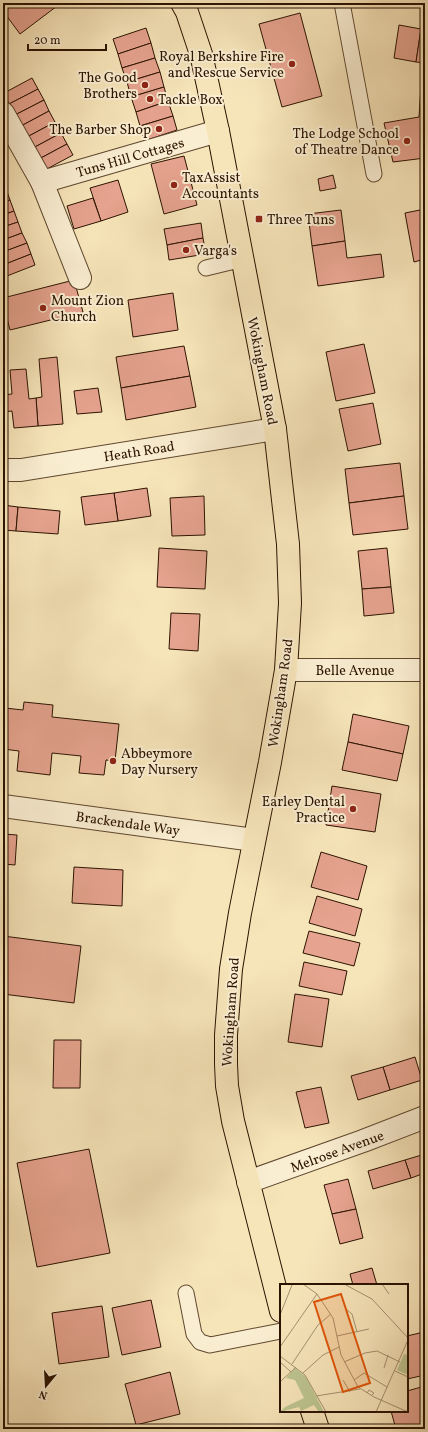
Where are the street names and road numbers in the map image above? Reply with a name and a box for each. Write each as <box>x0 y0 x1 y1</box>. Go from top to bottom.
street label: Tuns Hill Cottages <box>74 134 187 183</box>
street label: Wokingham Road <box>242 316 281 427</box>
street label: Heath Road <box>102 437 176 467</box>
street label: Wokingham Road <box>264 637 299 749</box>
street label: Belle Avenue <box>316 662 395 681</box>
street label: Brackendale Way <box>74 808 182 841</box>
street label: Wokingham Road <box>218 957 245 1067</box>
street label: Melrose Avenue <box>288 1127 387 1178</box>

